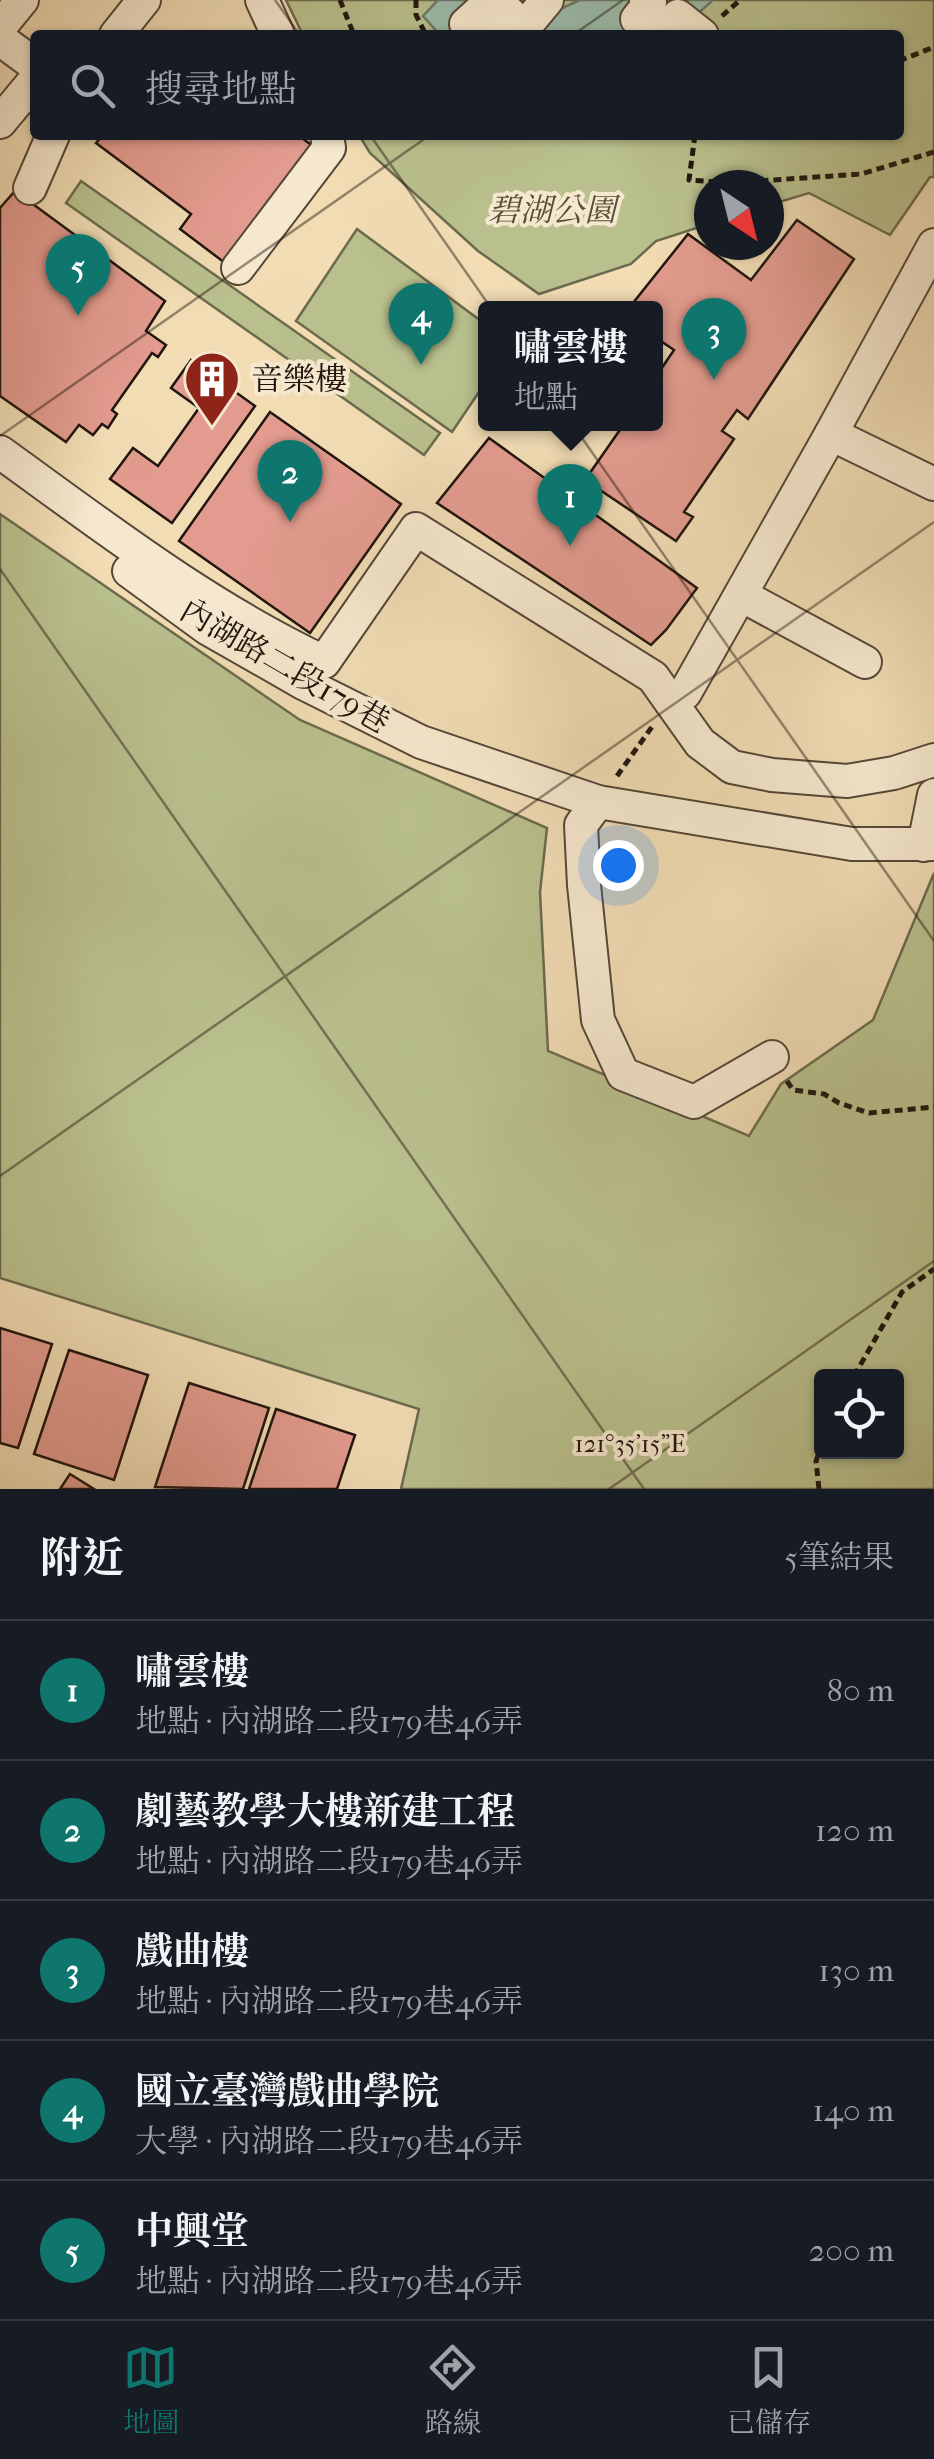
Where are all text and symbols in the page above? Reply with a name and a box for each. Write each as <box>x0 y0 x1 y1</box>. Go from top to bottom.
search box <box>30 30 904 140</box>
icon: search <box>65 58 120 113</box>
text: 搜尋地點 <box>145 67 297 112</box>
north arrow <box>694 170 784 260</box>
park label: 碧湖公園 <box>488 192 621 229</box>
pin: 5 <box>46 234 110 316</box>
pin: 4 <box>388 282 454 365</box>
pin: 3 <box>682 298 746 380</box>
popup <box>478 301 663 431</box>
text: 嘯雲樓 <box>513 325 628 370</box>
building icon: 音樂樓 <box>182 349 242 428</box>
place label: 音樂樓 <box>251 361 347 398</box>
text: 地點 <box>513 379 578 416</box>
pin: 2 <box>258 440 322 522</box>
pin: 1 <box>538 464 602 546</box>
street label: 內湖路二段179巷 <box>174 591 396 741</box>
your location <box>593 840 644 891</box>
map controls <box>814 1369 904 1459</box>
button: locate <box>814 1369 904 1459</box>
text: 121°35'15"E <box>575 1429 685 1458</box>
text: 附近 <box>40 1534 124 1583</box>
text: 5筆結果 <box>784 1539 894 1576</box>
text: 嘯雲樓 <box>135 1649 249 1694</box>
text: 1 <box>67 1672 78 1709</box>
text: 80 m <box>827 1672 894 1709</box>
text: 地點 · 內湖路二段179巷46弄 <box>135 1703 523 1740</box>
text: 劇藝教學大樓新建工程 <box>135 1789 515 1834</box>
text: 2 <box>64 1812 81 1849</box>
text: 120 m <box>815 1812 894 1849</box>
text: 地點 · 內湖路二段179巷46弄 <box>135 1843 523 1880</box>
text: 戲曲樓 <box>135 1929 249 1974</box>
text: 3 <box>66 1952 79 1989</box>
text: 130 m <box>818 1952 894 1989</box>
text: 地點 · 內湖路二段179巷46弄 <box>135 1983 523 2020</box>
text: 國立臺灣戲曲學院 <box>135 2069 439 2114</box>
text: 4 <box>63 2092 82 2129</box>
text: 140 m <box>813 2092 894 2129</box>
text: 大學 · 內湖路二段179巷46弄 <box>135 2123 523 2160</box>
text: 中興堂 <box>135 2209 249 2254</box>
text: 5 <box>66 2232 79 2269</box>
text: 200 m <box>809 2232 894 2269</box>
text: 地點 · 內湖路二段179巷46弄 <box>135 2263 523 2300</box>
tab: 地圖 <box>123 2340 179 2440</box>
tab: 路線 <box>425 2340 481 2440</box>
tab: 已儲存 <box>727 2340 811 2440</box>

